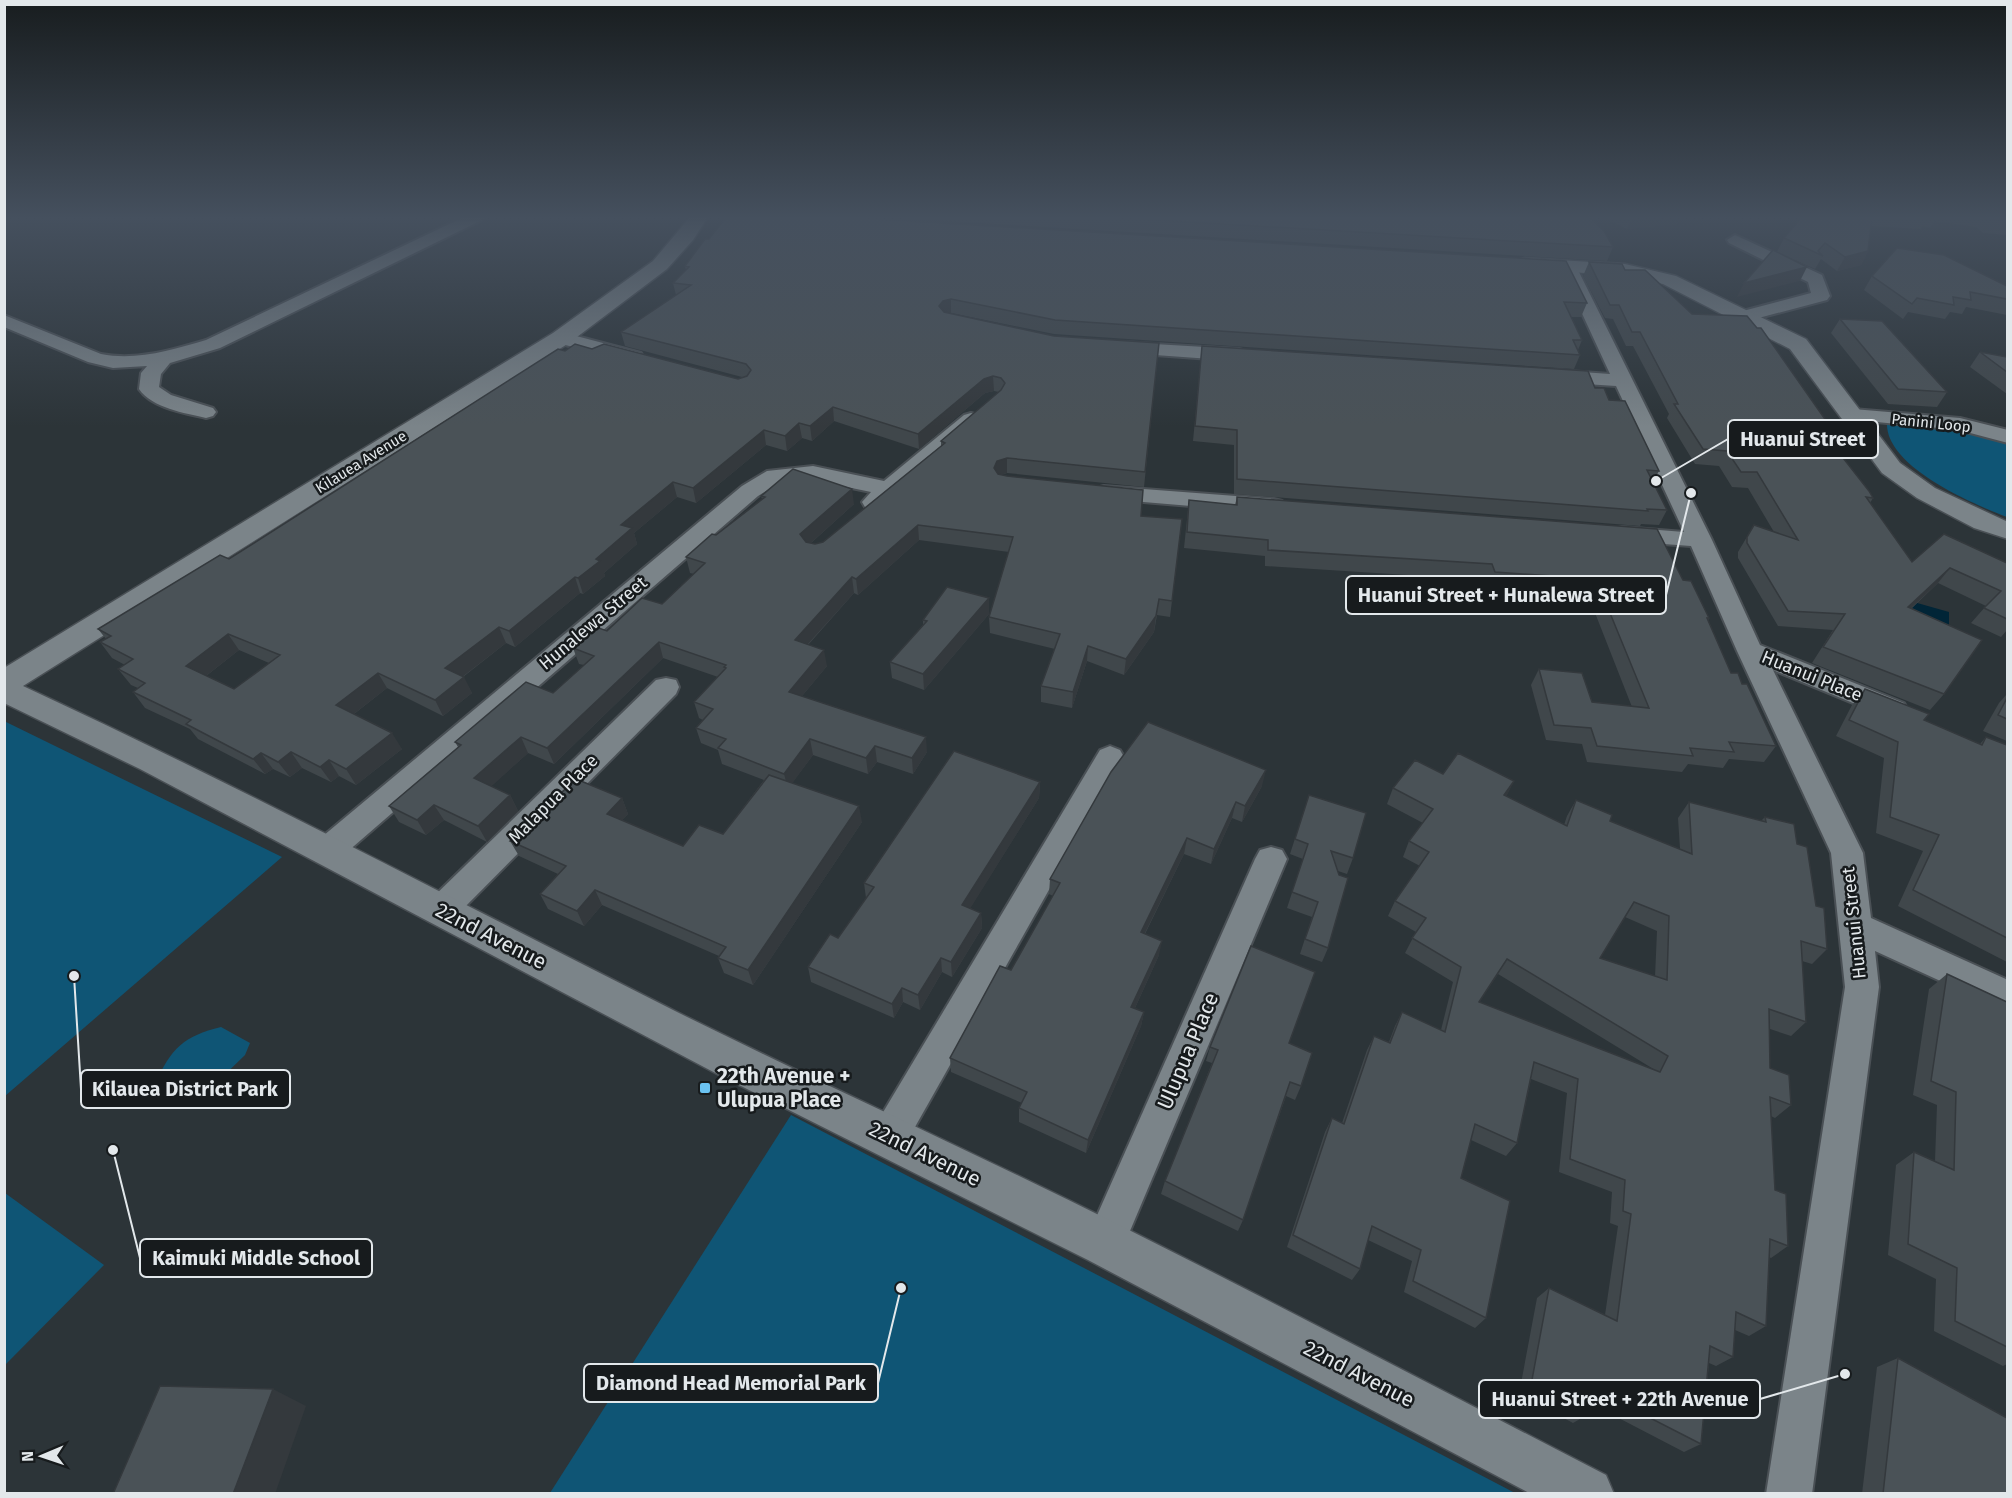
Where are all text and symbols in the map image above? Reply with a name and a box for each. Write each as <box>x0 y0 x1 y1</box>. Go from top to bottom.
street label: Panini Loop <box>1890 410 1972 436</box>
callout: Huanui Street <box>1728 420 1878 458</box>
street label: Kilauea Avenue <box>312 427 410 497</box>
text: Huanui Street <box>1740 427 1866 451</box>
street label: Hunalewa Street <box>535 571 652 674</box>
callout: Huanui Street + Hunalewa Street <box>1346 576 1666 614</box>
text: Huanui Street + Hunalewa Street <box>1358 583 1654 607</box>
street label: Huanui Place <box>1758 646 1866 706</box>
street label: Malapua Place <box>504 750 602 848</box>
street label: Huanui Street <box>1837 866 1871 980</box>
street label: 22nd Avenue <box>431 897 551 975</box>
street label: Ulupua Place <box>1152 989 1224 1113</box>
place label: 22th Avenue + Ulupua Place <box>717 1063 850 1113</box>
callout: Kilauea District Park <box>81 1070 290 1108</box>
text: Kilauea District Park <box>92 1077 279 1101</box>
marker: 22th Avenue + Ulupua Place <box>698 1081 712 1095</box>
street label: 22nd Avenue <box>865 1116 985 1192</box>
callout: Kaimuki Middle School <box>140 1239 372 1277</box>
text: Kaimuki Middle School <box>152 1246 360 1270</box>
street label: 22nd Avenue <box>1299 1335 1419 1413</box>
callout: Diamond Head Memorial Park <box>584 1364 878 1402</box>
text: Diamond Head Memorial Park <box>596 1371 867 1395</box>
callout: Huanui Street + 22th Avenue <box>1479 1380 1760 1418</box>
text: Huanui Street + 22th Avenue <box>1491 1387 1749 1411</box>
north arrow <box>12 1426 72 1486</box>
text: N <box>18 1451 37 1462</box>

